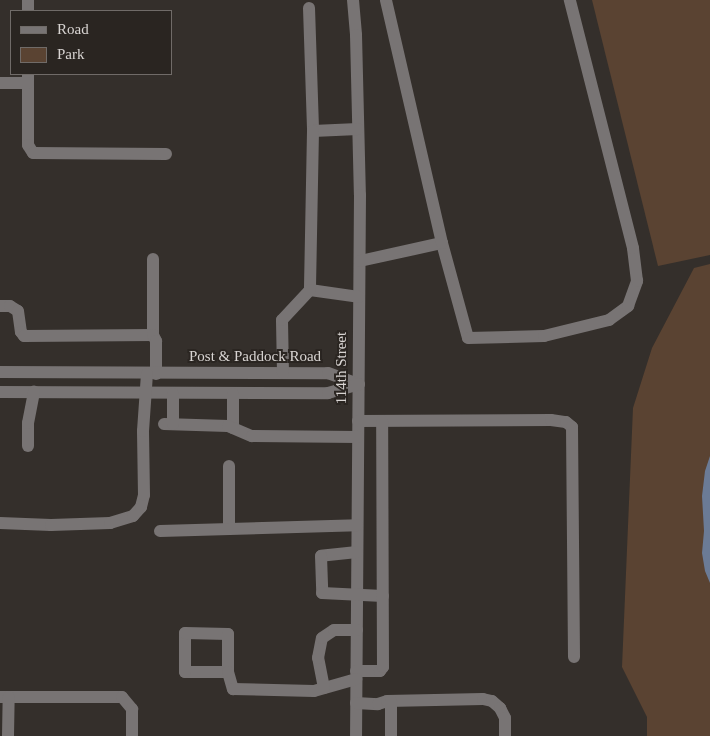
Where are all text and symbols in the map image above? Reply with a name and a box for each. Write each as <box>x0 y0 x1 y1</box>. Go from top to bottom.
legend <box>10 10 172 75</box>
text: Road <box>57 21 89 37</box>
text: Park <box>57 46 85 62</box>
street label: 114th Street <box>333 332 351 404</box>
street label: Post & Paddock Road <box>189 348 321 366</box>

